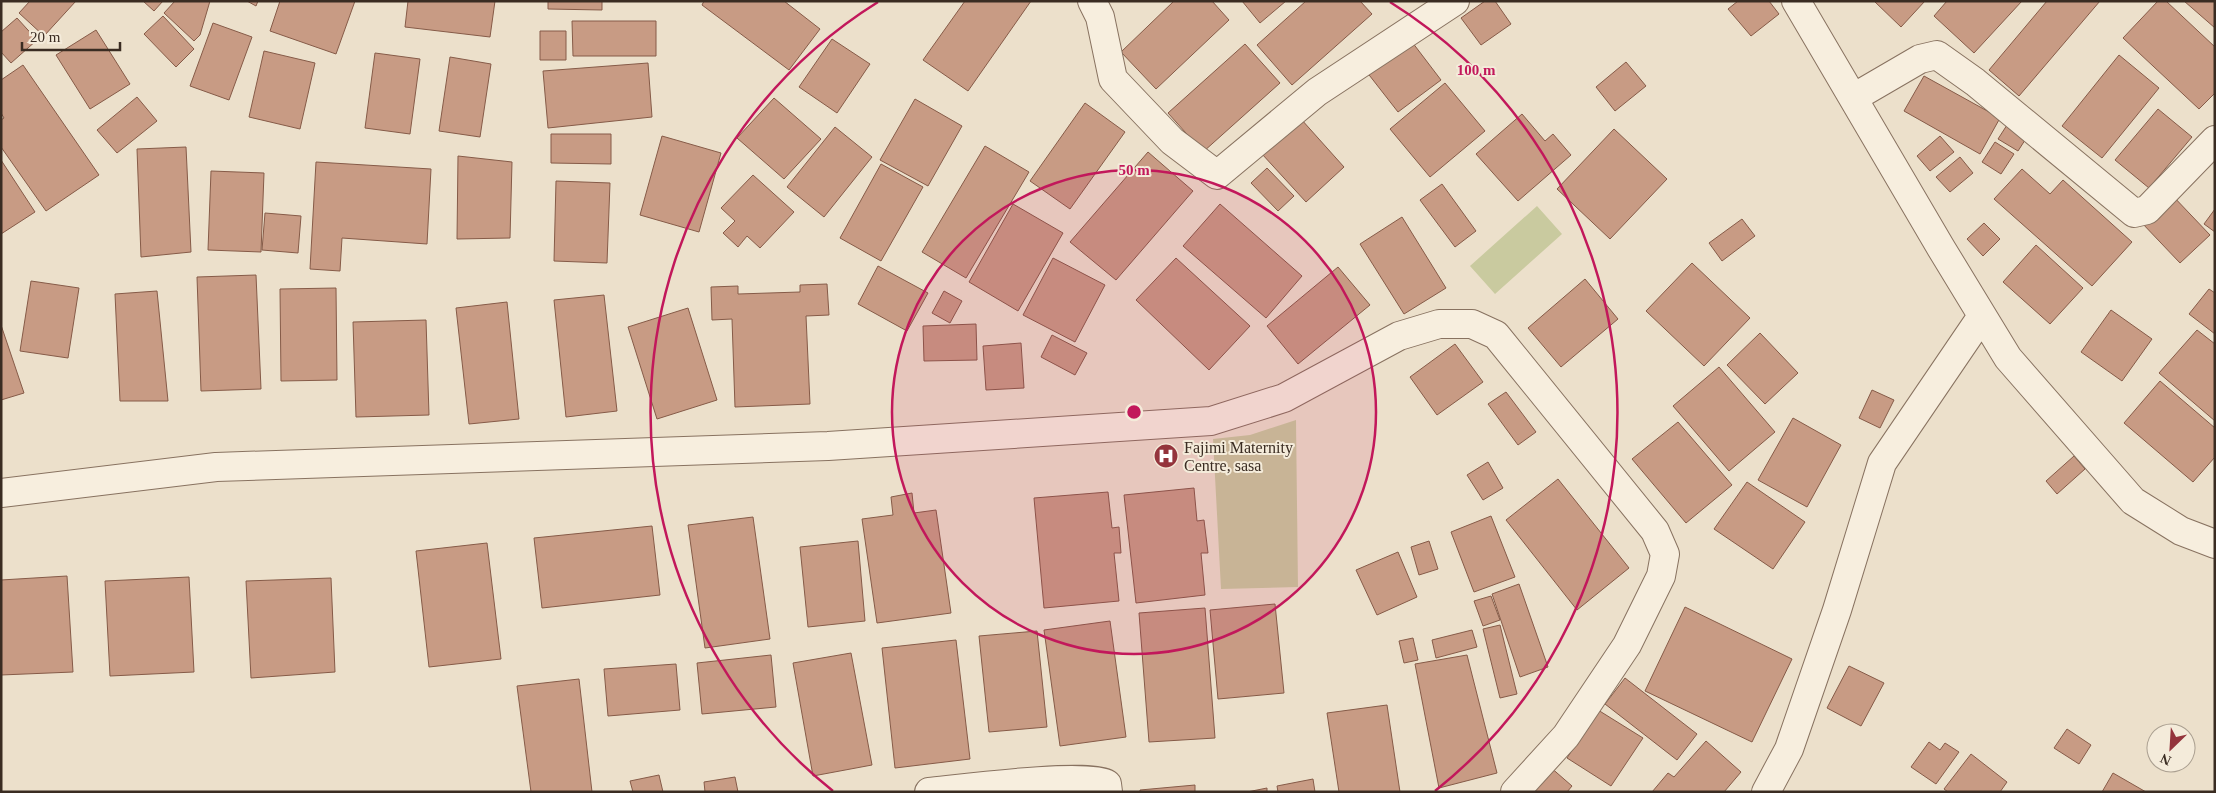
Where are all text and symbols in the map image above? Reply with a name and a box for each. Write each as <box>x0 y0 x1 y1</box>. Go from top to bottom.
scale bar <box>22 20 120 52</box>
text: 20 m <box>30 29 61 45</box>
text: 100 m <box>1457 62 1496 78</box>
text: 50 m <box>1118 162 1150 178</box>
centre of rings <box>1125 403 1143 421</box>
place label: Fajimi Maternity Centre, sasa <box>1184 439 1293 474</box>
hospital icon: Fajimi Maternity Centre, sasa <box>1153 443 1179 469</box>
north arrow <box>2146 723 2196 773</box>
text: N <box>2158 750 2173 768</box>

